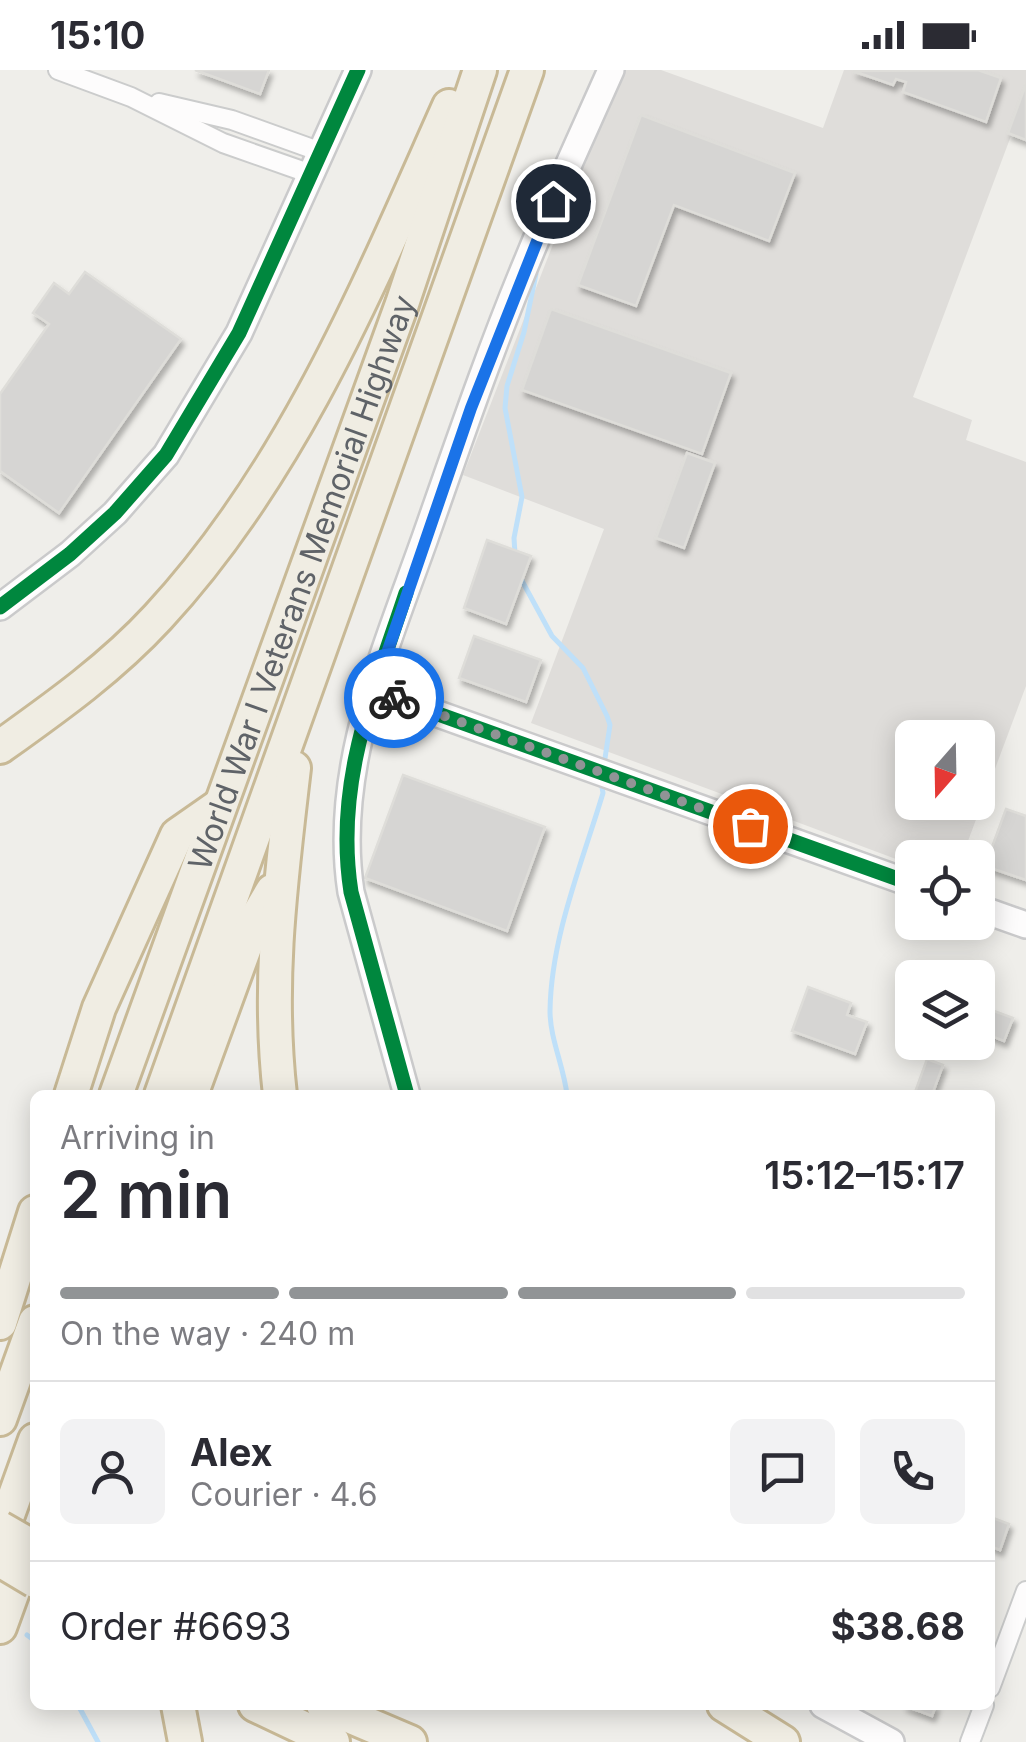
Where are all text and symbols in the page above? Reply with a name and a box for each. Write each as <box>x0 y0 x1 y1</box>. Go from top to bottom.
text: 15:10 <box>50 12 145 58</box>
pin <box>511 159 596 244</box>
icon: home <box>526 174 581 229</box>
street label: World War I Veterans Memorial Highway <box>179 290 423 875</box>
courier <box>344 648 444 748</box>
icon: bike <box>367 671 422 726</box>
north arrow <box>895 720 995 820</box>
map controls <box>895 720 995 1060</box>
pin <box>708 784 793 869</box>
icon: bag <box>723 799 778 854</box>
button: locate <box>895 840 995 940</box>
button: layers <box>895 960 995 1060</box>
text: Arriving in <box>60 1118 215 1157</box>
text: 15:12–15:17 <box>764 1152 965 1198</box>
text: 2 min <box>60 1155 232 1234</box>
text: On the way · 240 m <box>60 1314 355 1353</box>
button: person <box>60 1419 165 1524</box>
button: chat <box>730 1419 835 1524</box>
button: phone <box>860 1419 965 1524</box>
text: Alex <box>190 1429 273 1475</box>
text: Courier · 4.6 <box>190 1475 378 1514</box>
text: Order #6693 <box>60 1603 291 1649</box>
text: $38.68 <box>831 1603 965 1649</box>

